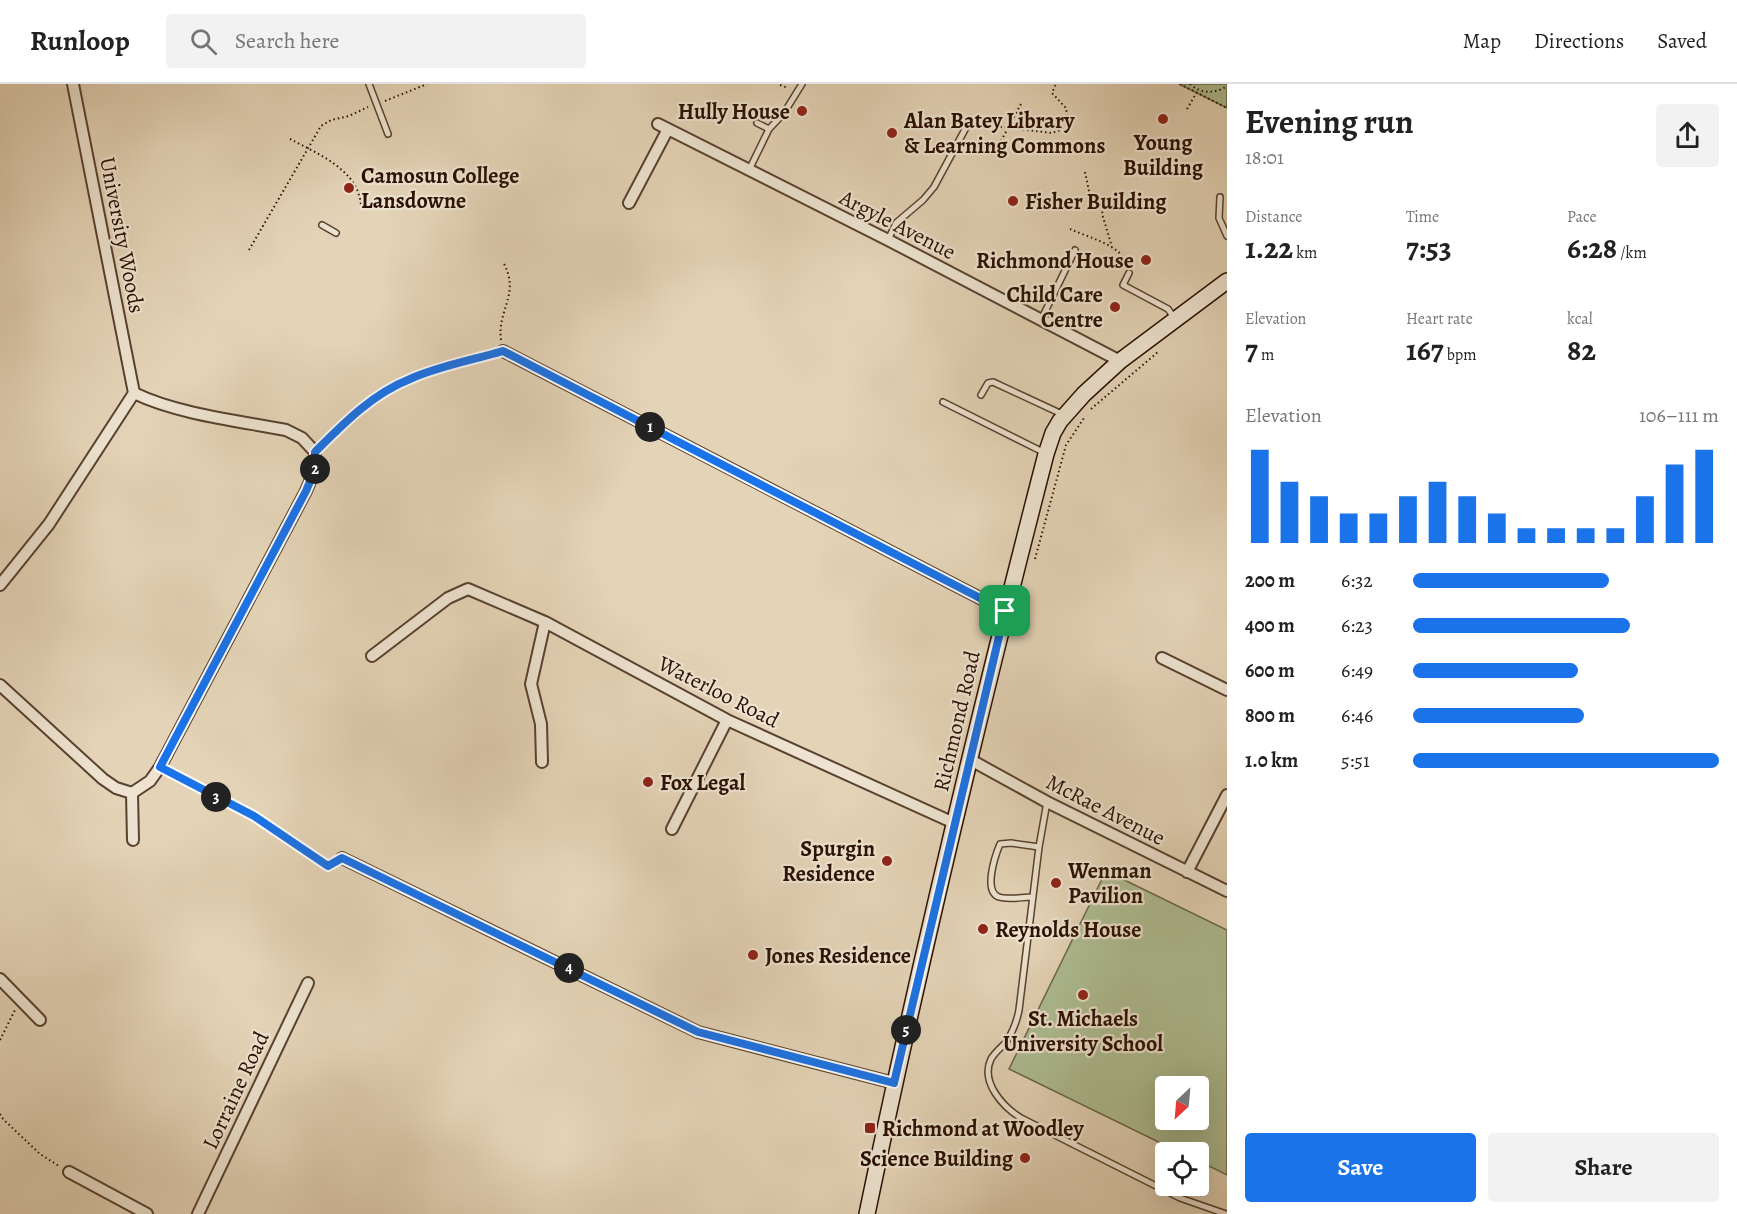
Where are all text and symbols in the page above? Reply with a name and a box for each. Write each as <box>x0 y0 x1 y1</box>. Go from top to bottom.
search box <box>166 14 586 68</box>
text: Runloop <box>30 22 130 60</box>
icon: search <box>187 25 220 58</box>
text: Search here <box>235 26 339 56</box>
text: Map <box>1463 27 1501 55</box>
text: Directions <box>1534 27 1624 55</box>
text: Saved <box>1657 27 1707 55</box>
place label: Hully House <box>678 97 790 127</box>
text: Evening run <box>1245 99 1414 144</box>
marker: Hully House <box>795 104 809 118</box>
button: share <box>1656 104 1719 167</box>
place label: Alan Batey Library & Learning Commons <box>903 106 1105 161</box>
marker: Young Building <box>1156 112 1170 126</box>
marker: Alan Batey Library & Learning Commons <box>885 126 899 140</box>
place label: Young Building <box>1123 128 1204 183</box>
text: 18:01 <box>1245 144 1284 171</box>
street label: University Woods <box>92 155 152 316</box>
place label: Camosun College Lansdowne <box>361 161 520 216</box>
marker: Camosun College Lansdowne <box>342 181 356 195</box>
street label: Argyle Avenue <box>833 182 961 267</box>
place label: Fisher Building <box>1025 187 1167 217</box>
marker: Fisher Building <box>1006 194 1020 208</box>
text: Distance <box>1245 206 1302 228</box>
text: Time <box>1406 206 1439 228</box>
text: Pace <box>1567 206 1597 228</box>
text: 1.22 <box>1245 228 1293 268</box>
text: 7:53 <box>1406 228 1452 268</box>
text: 6:28 <box>1567 228 1617 268</box>
text: km <box>1293 242 1317 264</box>
text: /km <box>1617 242 1647 264</box>
place label: Richmond House <box>976 246 1134 276</box>
marker: Richmond House <box>1139 253 1153 267</box>
place label: Child Care Centre <box>1006 280 1103 335</box>
marker: Child Care Centre <box>1108 300 1122 314</box>
text: Elevation <box>1245 308 1306 330</box>
text: Heart rate <box>1406 308 1473 330</box>
text: kcal <box>1567 308 1593 330</box>
text: 7 <box>1245 330 1258 370</box>
text: 167 <box>1406 330 1444 370</box>
text: 82 <box>1567 330 1596 370</box>
text: m <box>1258 344 1274 366</box>
text: bpm <box>1444 344 1477 366</box>
text: Elevation <box>1245 402 1322 429</box>
text: 106–111 m <box>1639 402 1719 429</box>
pin: 1 <box>635 412 665 442</box>
text: 1 <box>647 416 653 438</box>
pin: 2 <box>300 454 330 484</box>
text: 2 <box>311 458 319 480</box>
text: 200 m <box>1245 567 1295 594</box>
text: 6:32 <box>1341 567 1373 594</box>
pin <box>979 585 1030 636</box>
icon: arrive <box>988 594 1021 627</box>
text: 400 m <box>1245 612 1295 639</box>
text: 6:23 <box>1341 612 1373 639</box>
street label: Waterloo Road <box>652 648 784 735</box>
street label: Richmond Road <box>926 648 988 795</box>
text: 600 m <box>1245 657 1295 684</box>
text: 6:49 <box>1341 657 1373 684</box>
text: 800 m <box>1245 702 1295 729</box>
text: 6:46 <box>1341 702 1373 729</box>
text: 1.0 km <box>1245 747 1298 774</box>
text: 5:51 <box>1341 747 1370 774</box>
street label: McRae Avenue <box>1041 767 1170 853</box>
place label: Fox Legal <box>660 768 746 798</box>
marker: Fox Legal <box>641 775 655 789</box>
pin: 3 <box>201 782 231 812</box>
text: 3 <box>213 786 219 808</box>
place label: Spurgin Residence <box>782 834 875 889</box>
marker: Spurgin Residence <box>880 854 894 868</box>
place label: Wenman Pavilion <box>1067 856 1152 911</box>
marker: Wenman Pavilion <box>1049 876 1063 890</box>
place label: Reynolds House <box>995 915 1141 945</box>
marker: Reynolds House <box>976 922 990 936</box>
place label: Jones Residence <box>765 941 911 971</box>
marker: Jones Residence <box>746 948 760 962</box>
pin: 4 <box>554 953 584 983</box>
text: 4 <box>565 957 573 979</box>
marker: St. Michaels University School <box>1076 988 1090 1002</box>
place label: St. Michaels University School <box>1003 1004 1163 1059</box>
pin: 5 <box>891 1015 921 1045</box>
text: 5 <box>903 1019 909 1041</box>
street label: Lorraine Road <box>195 1026 276 1154</box>
north arrow <box>1155 1076 1209 1130</box>
map controls <box>1155 1076 1209 1196</box>
place label: Richmond at Woodley <box>882 1114 1084 1144</box>
marker: Richmond at Woodley <box>863 1121 877 1135</box>
button: Save <box>1245 1133 1476 1202</box>
button: Share <box>1488 1133 1719 1202</box>
button: locate <box>1155 1142 1209 1196</box>
place label: Science Building <box>860 1144 1014 1174</box>
marker: Science Building <box>1018 1151 1032 1165</box>

